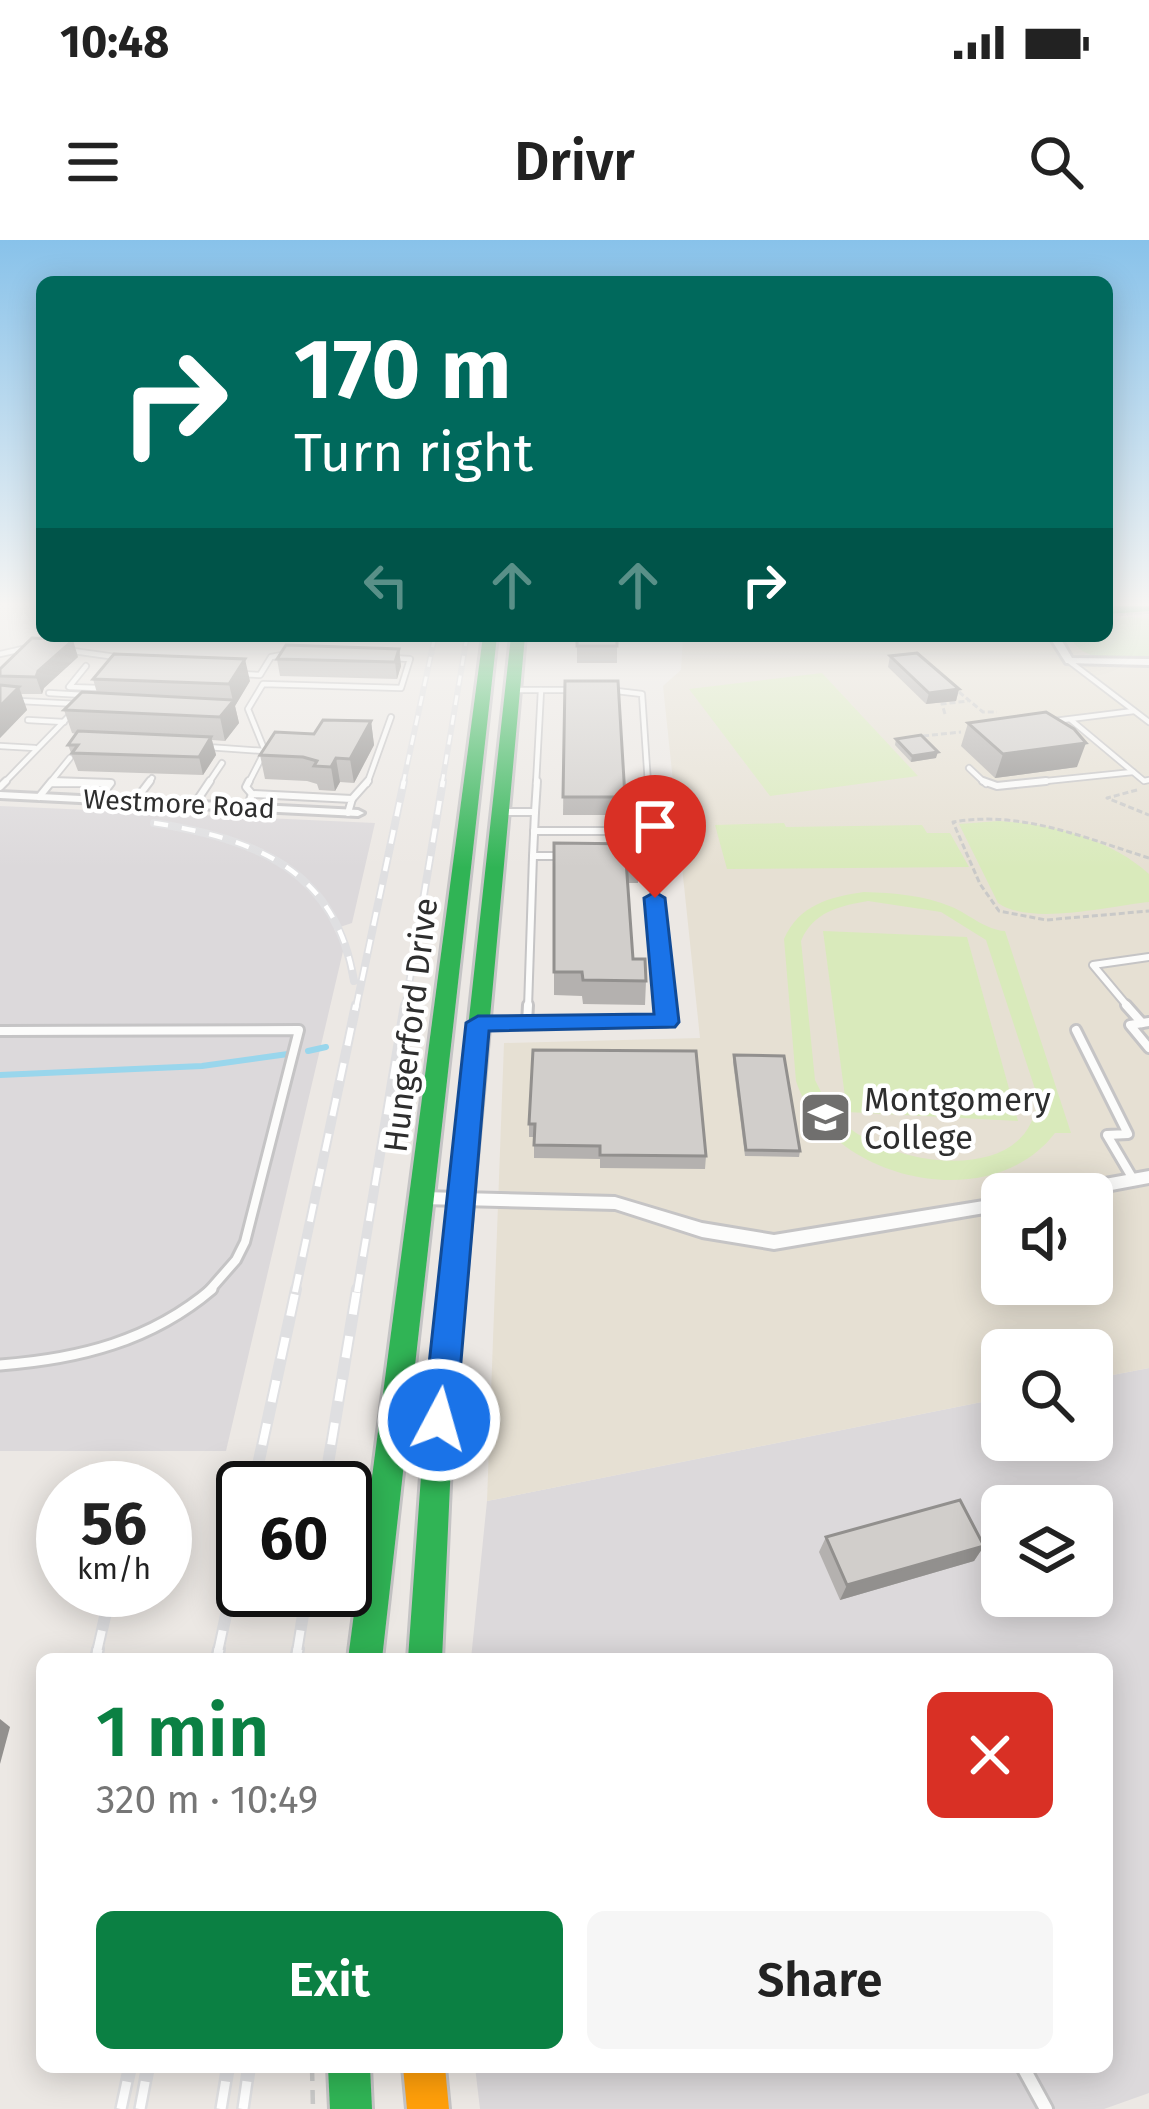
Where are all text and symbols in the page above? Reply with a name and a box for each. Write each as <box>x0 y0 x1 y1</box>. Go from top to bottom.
text: 10:48 <box>60 15 169 69</box>
icon: menu <box>60 129 126 195</box>
icon: search <box>1023 129 1089 195</box>
text: Drivr <box>514 130 635 194</box>
text: 170 m <box>294 319 511 420</box>
icon: right <box>96 324 252 480</box>
text: Turn right <box>294 421 533 485</box>
icon: left <box>353 552 419 618</box>
icon: ahead <box>479 552 545 618</box>
icon: ahead <box>605 552 671 618</box>
icon: right <box>731 552 797 618</box>
pin <box>604 775 706 898</box>
street label: Westmore Road <box>82 783 276 825</box>
icon: arrive <box>622 793 688 859</box>
street label: Hungerford Drive <box>376 896 446 1155</box>
place label: Montgomery College <box>864 1080 1051 1158</box>
school or university icon: Montgomery College <box>797 1090 853 1146</box>
map controls <box>981 1173 1113 1617</box>
button: sound <box>981 1173 1113 1305</box>
button: search <box>981 1329 1113 1461</box>
position arrow <box>376 1357 502 1483</box>
speed limit sign: 60 <box>216 1461 372 1617</box>
button: layers <box>981 1485 1113 1617</box>
text: 56 <box>81 1488 147 1560</box>
text: km/h <box>77 1551 151 1587</box>
text: 1 min <box>96 1689 269 1775</box>
button: close <box>927 1692 1053 1818</box>
text: 320 m · 10:49 <box>96 1777 318 1823</box>
button: Exit <box>96 1911 563 2049</box>
button: Share <box>587 1911 1053 2049</box>

